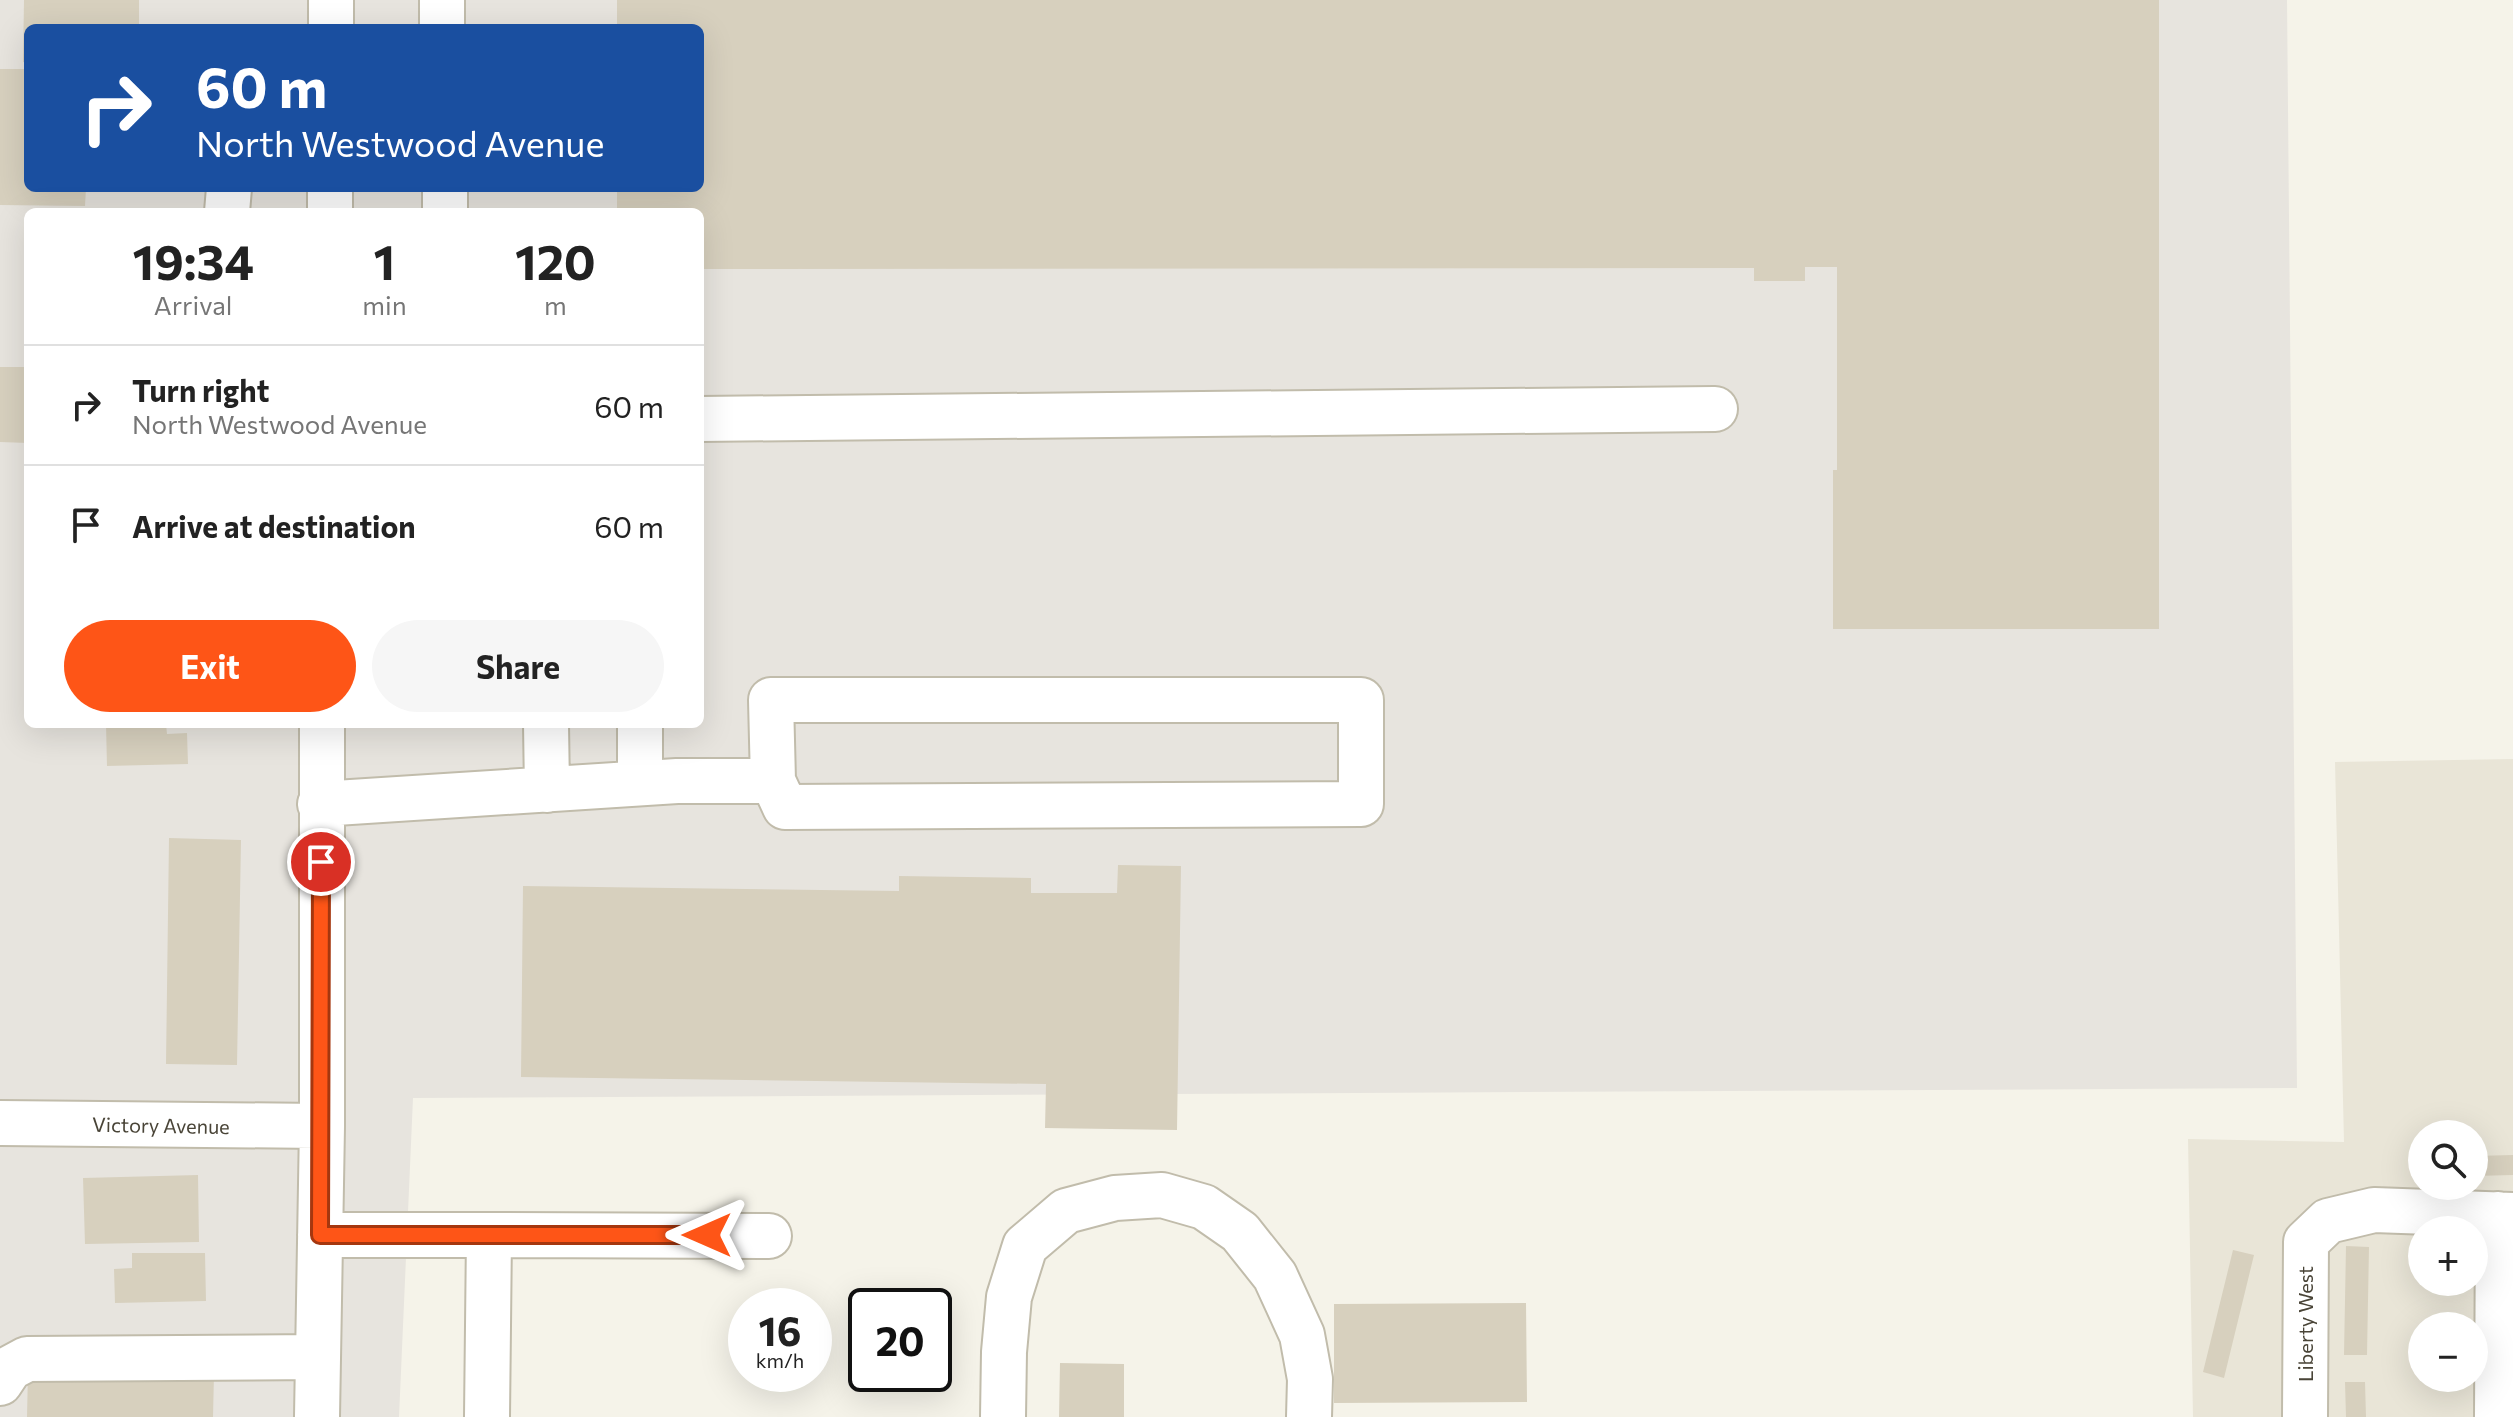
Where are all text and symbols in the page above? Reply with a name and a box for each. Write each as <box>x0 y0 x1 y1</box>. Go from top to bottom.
text: 60 m <box>196 51 327 120</box>
icon: right <box>64 56 168 160</box>
text: North Westwood Avenue <box>196 120 604 164</box>
text: 19:34 <box>132 231 254 290</box>
text: 1 <box>374 231 395 290</box>
text: 120 <box>515 231 596 290</box>
text: Arrival <box>154 289 232 320</box>
text: min <box>362 289 407 320</box>
text: m <box>544 289 567 320</box>
text: Turn right <box>132 371 269 408</box>
icon: right <box>64 383 108 427</box>
text: 60 m <box>594 387 664 424</box>
text: North Westwood Avenue <box>132 408 427 439</box>
icon: arrive <box>64 503 108 547</box>
text: Arrive at destination <box>132 507 416 544</box>
text: 60 m <box>594 507 664 544</box>
button: Exit <box>64 620 356 712</box>
button: Share <box>372 620 664 712</box>
pin <box>287 828 355 896</box>
icon: arrive <box>299 840 343 884</box>
street label: Victory Avenue <box>92 1112 230 1138</box>
map controls <box>2408 1120 2488 1392</box>
button: search <box>2408 1120 2488 1200</box>
position arrow <box>665 1193 749 1277</box>
button: + <box>2408 1216 2488 1296</box>
street label: Liberty West <box>2293 1266 2317 1382</box>
speed limit sign: 20 <box>848 1288 952 1392</box>
text: 16 <box>759 1305 801 1354</box>
button: − <box>2408 1312 2488 1392</box>
text: km/h <box>756 1348 804 1372</box>

